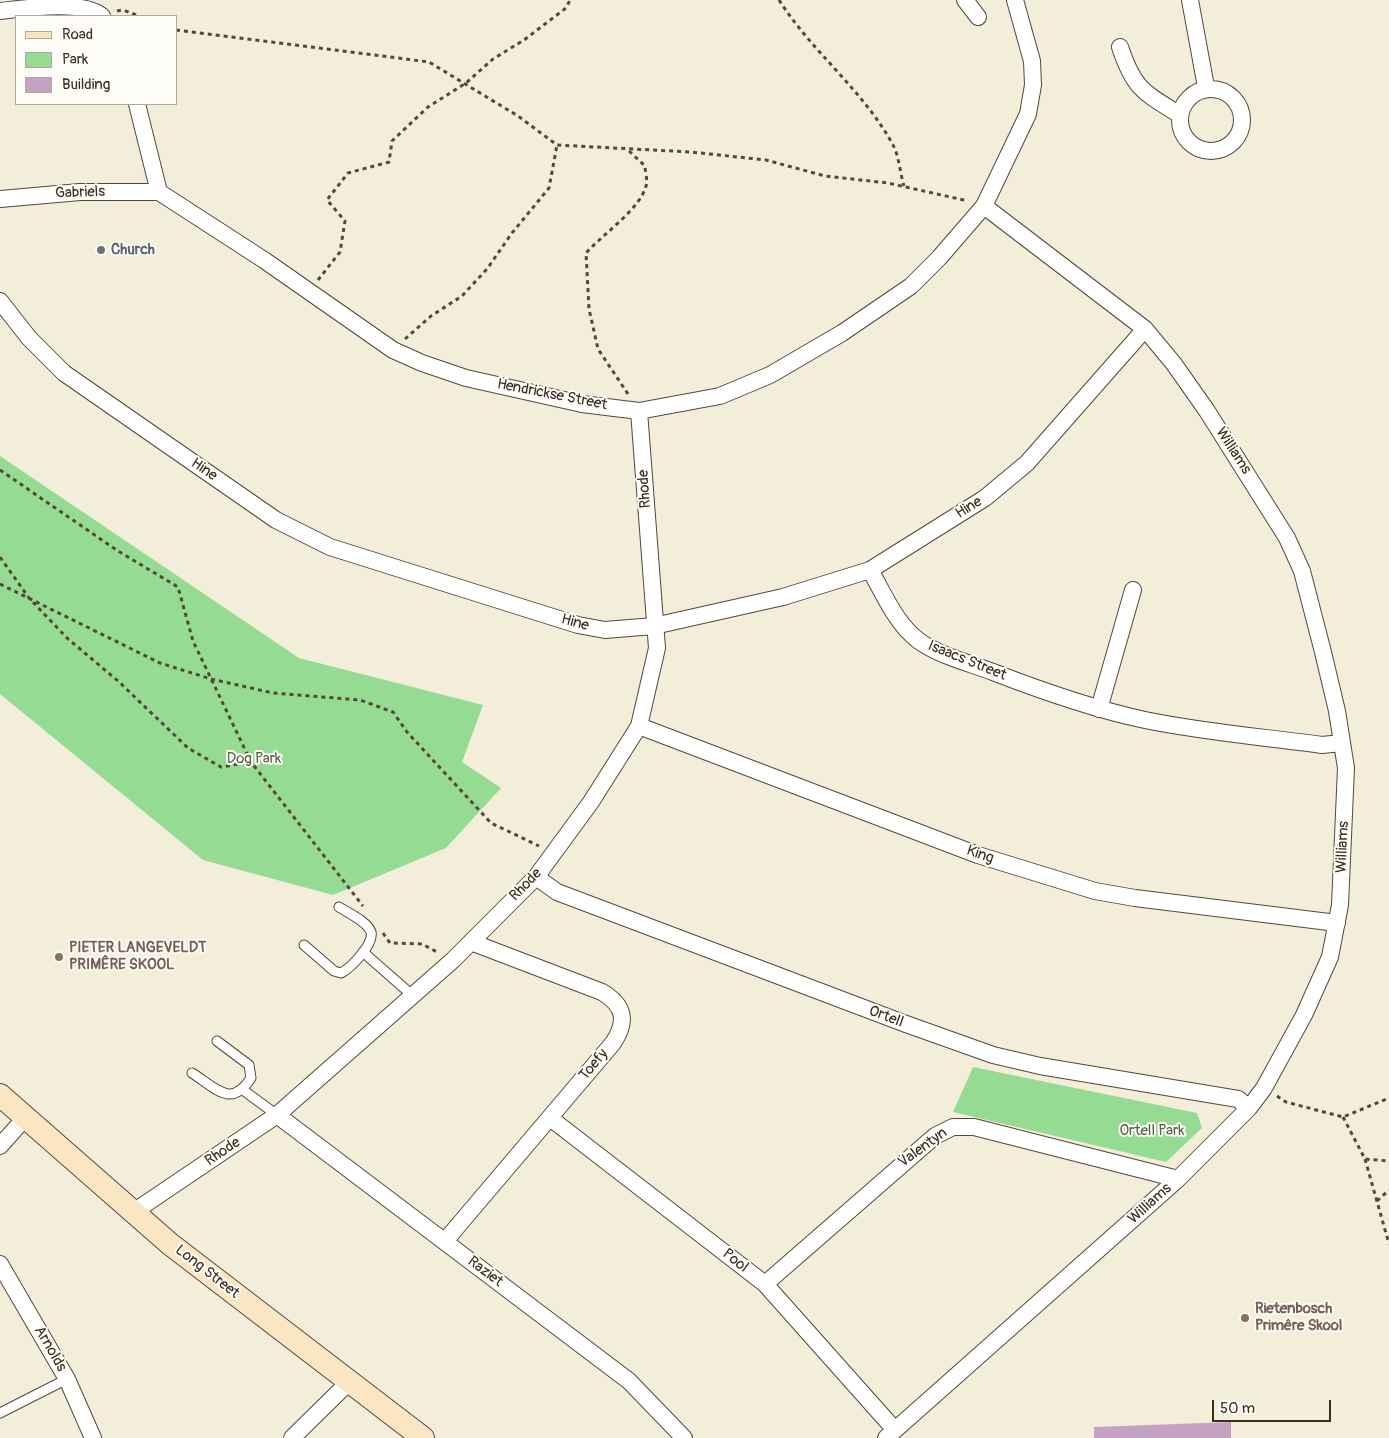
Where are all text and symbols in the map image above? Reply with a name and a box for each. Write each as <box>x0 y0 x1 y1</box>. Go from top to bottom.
legend <box>15 15 178 105</box>
text: Road <box>62 25 93 44</box>
text: Park <box>62 50 88 69</box>
text: Building <box>62 75 110 94</box>
street label: Gabriels <box>55 183 105 203</box>
place label: Church <box>111 241 155 259</box>
marker: Church <box>95 244 107 256</box>
street label: Hendrickse Street <box>495 376 609 414</box>
street label: Williams <box>1211 424 1255 478</box>
street label: Hine <box>187 455 221 485</box>
street label: Rhode <box>635 469 655 509</box>
street label: Hine <box>952 493 986 523</box>
street label: Hine <box>559 611 591 635</box>
street label: Isaacs Street <box>925 637 1009 685</box>
park label: Dog Park <box>227 750 281 768</box>
street label: Williams <box>1333 821 1353 873</box>
street label: King <box>964 842 996 868</box>
street label: Rhode <box>506 865 546 905</box>
place label: PIETER LANGEVELDT PRIMÊRE SKOOL <box>69 939 206 974</box>
marker: PIETER LANGEVELDT PRIMÊRE SKOOL <box>53 951 65 963</box>
street label: Ortell <box>866 1002 906 1032</box>
street label: Toefy <box>576 1046 612 1084</box>
park label: Ortell Park <box>1120 1122 1184 1140</box>
street label: Valentyn <box>895 1124 951 1172</box>
street label: Rhode <box>202 1134 244 1170</box>
street label: Williams <box>1125 1180 1175 1228</box>
street label: Long Street <box>171 1241 243 1303</box>
street label: Pool <box>718 1245 752 1277</box>
street label: Raziet <box>464 1253 506 1291</box>
place label: Rietenbosch Primêre Skool <box>1255 1300 1342 1335</box>
marker: Rietenbosch Primêre Skool <box>1239 1312 1251 1324</box>
street label: Arnolds <box>30 1323 70 1375</box>
scale bar <box>1214 1390 1333 1422</box>
text: 50 m <box>1220 1399 1255 1418</box>

